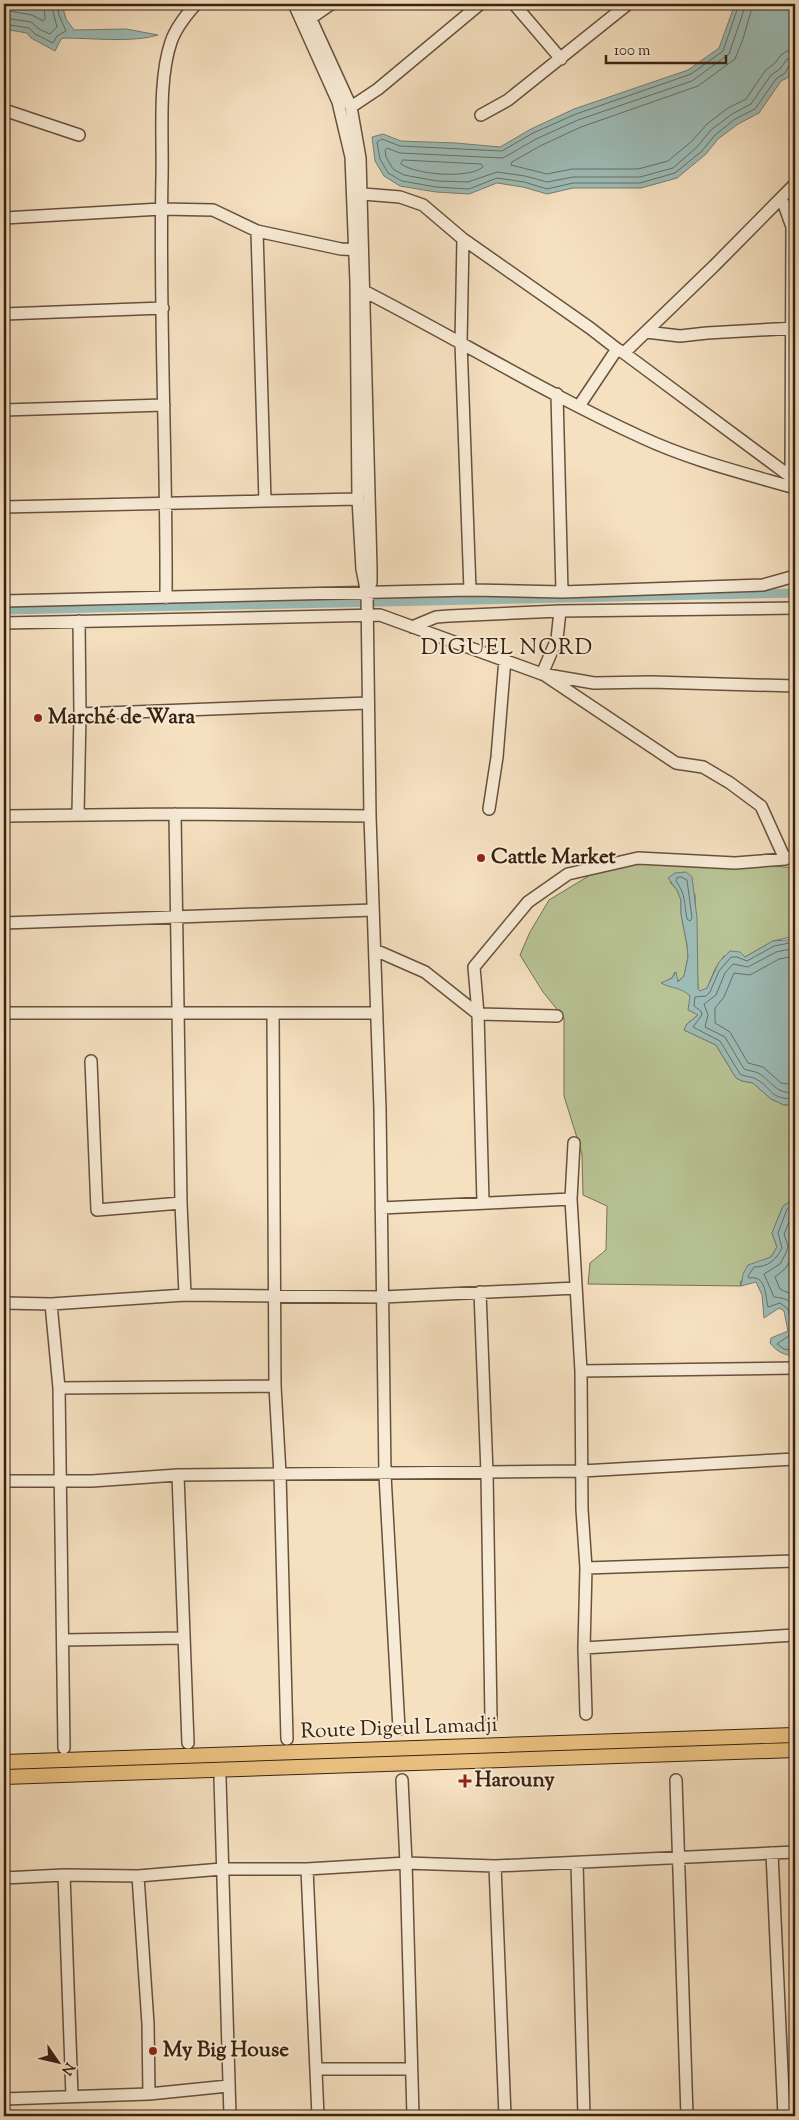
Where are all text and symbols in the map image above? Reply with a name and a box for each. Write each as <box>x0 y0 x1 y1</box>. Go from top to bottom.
scale bar <box>606 32 726 64</box>
text: 100 m <box>614 41 651 62</box>
district label: DIGUEL NORD <box>421 633 593 665</box>
place label: Marché de Wara <box>48 703 196 733</box>
marker: Marché de Wara <box>32 712 44 724</box>
place label: Cattle Market <box>491 843 617 873</box>
marker: Cattle Market <box>475 852 487 864</box>
street label: Route Digeul Lamadji <box>300 1711 498 1747</box>
place label: Harouny <box>475 1766 555 1796</box>
marker: Harouny <box>459 1775 471 1787</box>
place label: My Big House <box>163 2036 289 2066</box>
north arrow <box>32 2038 82 2088</box>
marker: My Big House <box>147 2045 159 2057</box>
text: N <box>56 2058 79 2078</box>

